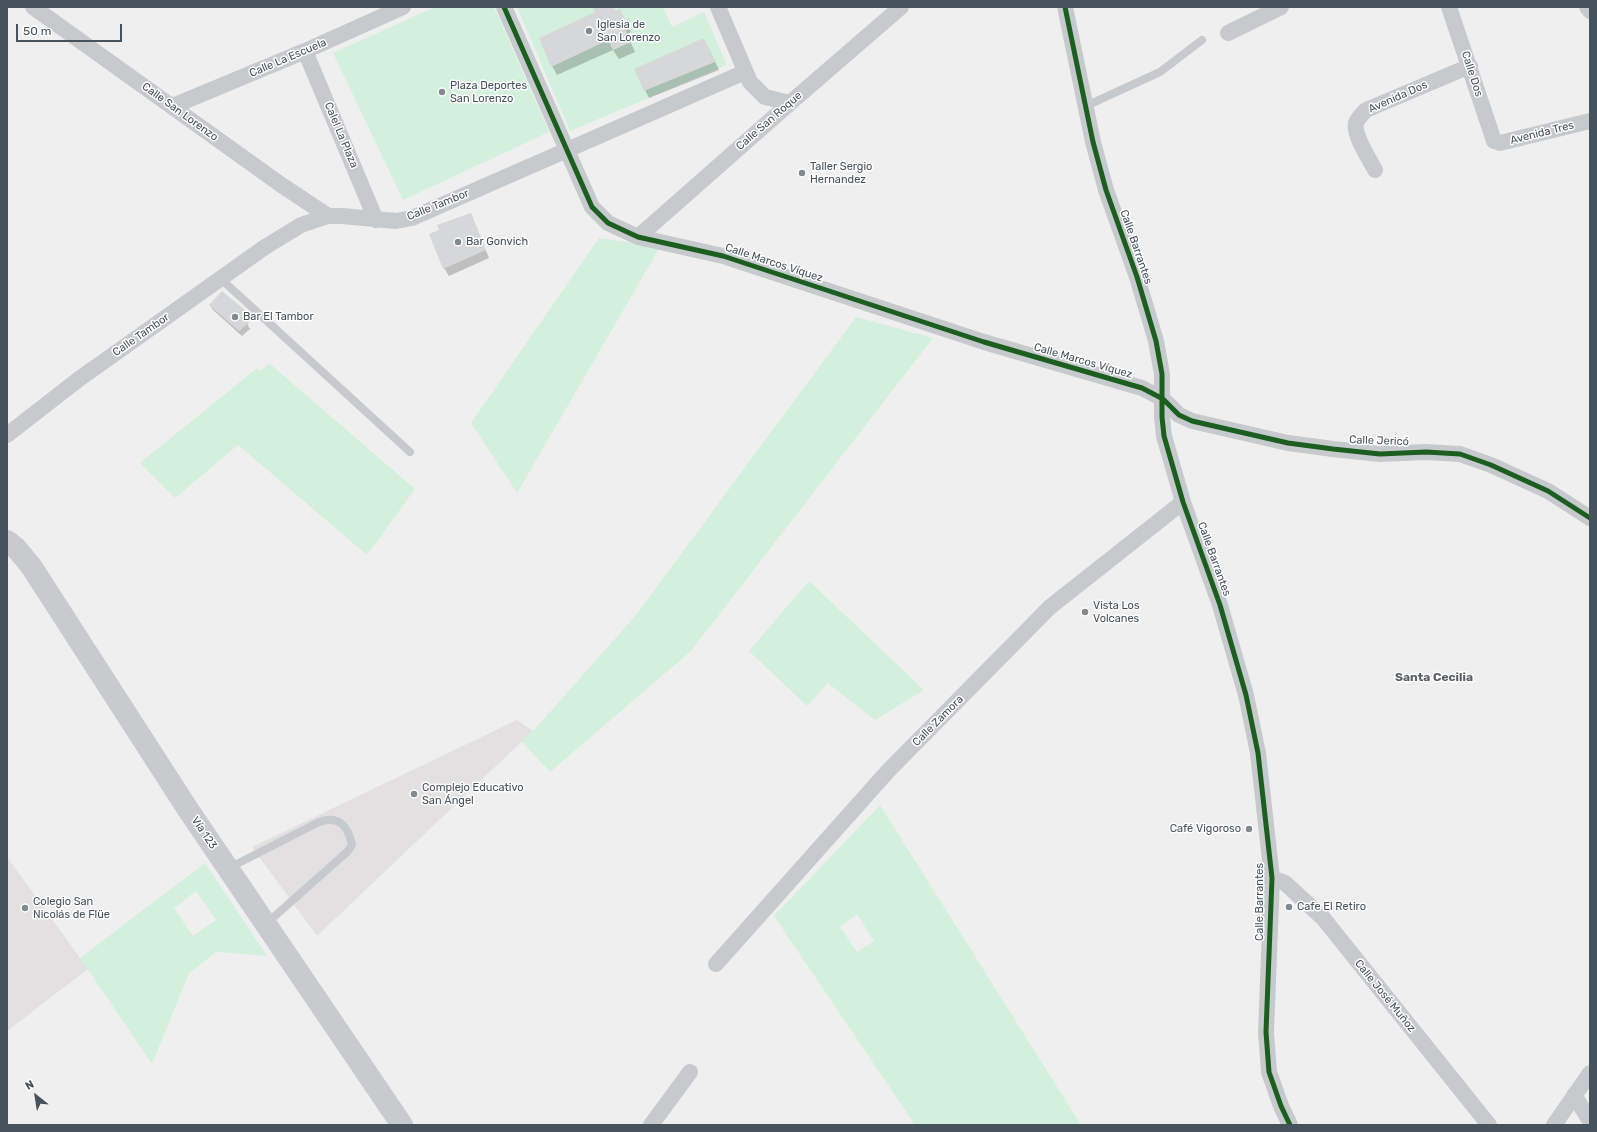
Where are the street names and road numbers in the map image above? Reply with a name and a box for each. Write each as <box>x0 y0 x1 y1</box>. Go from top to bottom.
street label: Calle La Escuela <box>247 36 329 80</box>
street label: Calle Dos <box>1458 50 1486 98</box>
street label: Avenida Dos <box>1366 78 1430 116</box>
street label: Calle San Lorenzo <box>139 80 221 144</box>
street label: Calle San Roque <box>733 89 805 153</box>
street label: Calel La Plaza <box>321 100 361 170</box>
street label: Avenida Tres <box>1509 119 1575 147</box>
street label: Calle Tambor <box>405 187 471 223</box>
street label: Calle Barrantes <box>1117 208 1155 286</box>
street label: Calle Marcos Víquez <box>723 241 825 285</box>
street label: Calle Tambor <box>110 311 172 359</box>
street label: Calle Marcos Víquez <box>1032 341 1134 381</box>
street label: Calle Jericó <box>1349 433 1409 449</box>
street label: Calle Barrantes <box>1194 520 1234 598</box>
street label: Calle Zamora <box>910 693 966 749</box>
street label: Vía 123 <box>188 814 220 852</box>
street label: Calle Barrantes <box>1253 863 1267 941</box>
street label: Calle José Muñoz <box>1352 957 1418 1035</box>

